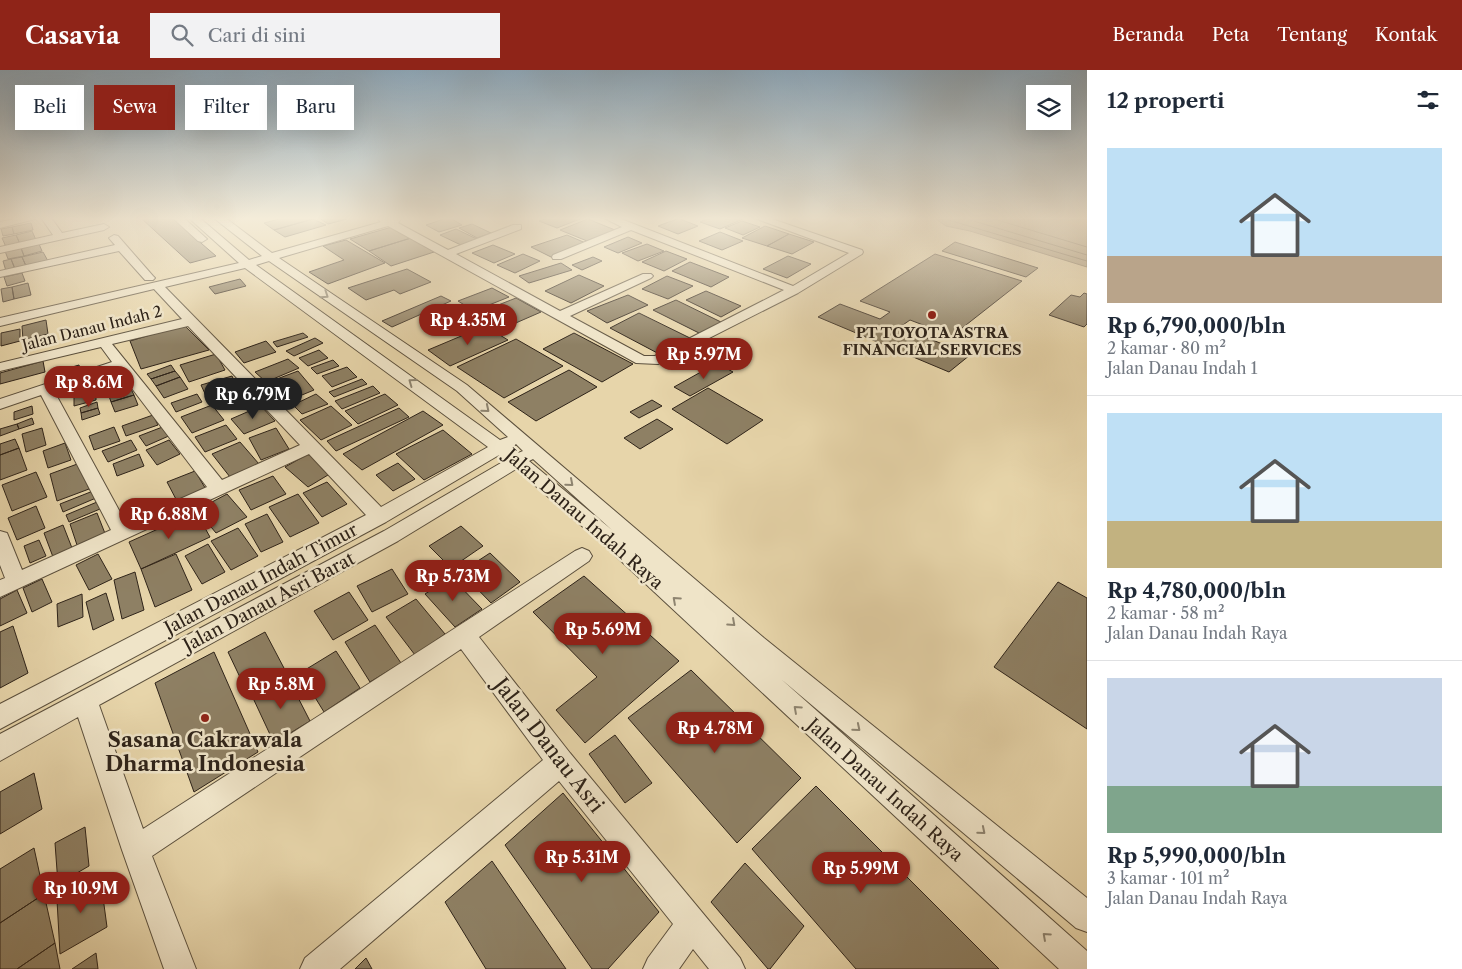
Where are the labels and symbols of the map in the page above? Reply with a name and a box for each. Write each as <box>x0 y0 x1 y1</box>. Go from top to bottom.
one-way arrow <box>319 289 329 298</box>
street label: Jalan Danau Indah 2 <box>18 301 164 355</box>
pin: Rp 4.35M <box>416 304 520 346</box>
marker: PT TOYOTA ASTRA FINANCIAL SERVICES <box>926 309 938 321</box>
place label: PT TOYOTA ASTRA FINANCIAL SERVICES <box>842 323 1022 359</box>
pin: Rp 5.97M <box>652 338 756 380</box>
pin: Rp 8.6M <box>43 366 135 408</box>
pin: Rp 6.79M <box>201 378 305 420</box>
one-way arrow <box>409 380 418 388</box>
one-way arrow <box>480 403 489 411</box>
street label: Jalan Danau Indah Raya <box>498 442 668 594</box>
one-way arrow <box>564 477 573 485</box>
pin: Rp 6.88M <box>117 498 221 540</box>
street label: Jalan Danau Indah Timur <box>158 519 362 641</box>
street label: Jalan Danau Asri Barat <box>177 547 359 658</box>
pin: Rp 5.73M <box>401 560 505 602</box>
one-way arrow <box>673 597 682 606</box>
pin: Rp 5.69M <box>551 612 655 655</box>
one-way arrow <box>727 618 736 627</box>
pin: Rp 5.8M <box>235 668 327 710</box>
street label: Jalan Danau Asri <box>487 670 609 817</box>
one-way arrow <box>793 706 802 715</box>
marker: Sasana Cakrawala Dharma Indonesia <box>199 712 211 724</box>
pin: Rp 4.78M <box>663 712 767 754</box>
street label: Jalan Danau Indah Raya <box>800 712 968 866</box>
one-way arrow <box>851 722 860 730</box>
place label: Sasana Cakrawala Dharma Indonesia <box>105 727 306 776</box>
one-way arrow <box>977 826 986 835</box>
pin: Rp 5.31M <box>530 840 634 883</box>
pin: Rp 5.99M <box>809 852 913 894</box>
pin: Rp 10.9M <box>29 872 133 914</box>
one-way arrow <box>1043 933 1052 942</box>

